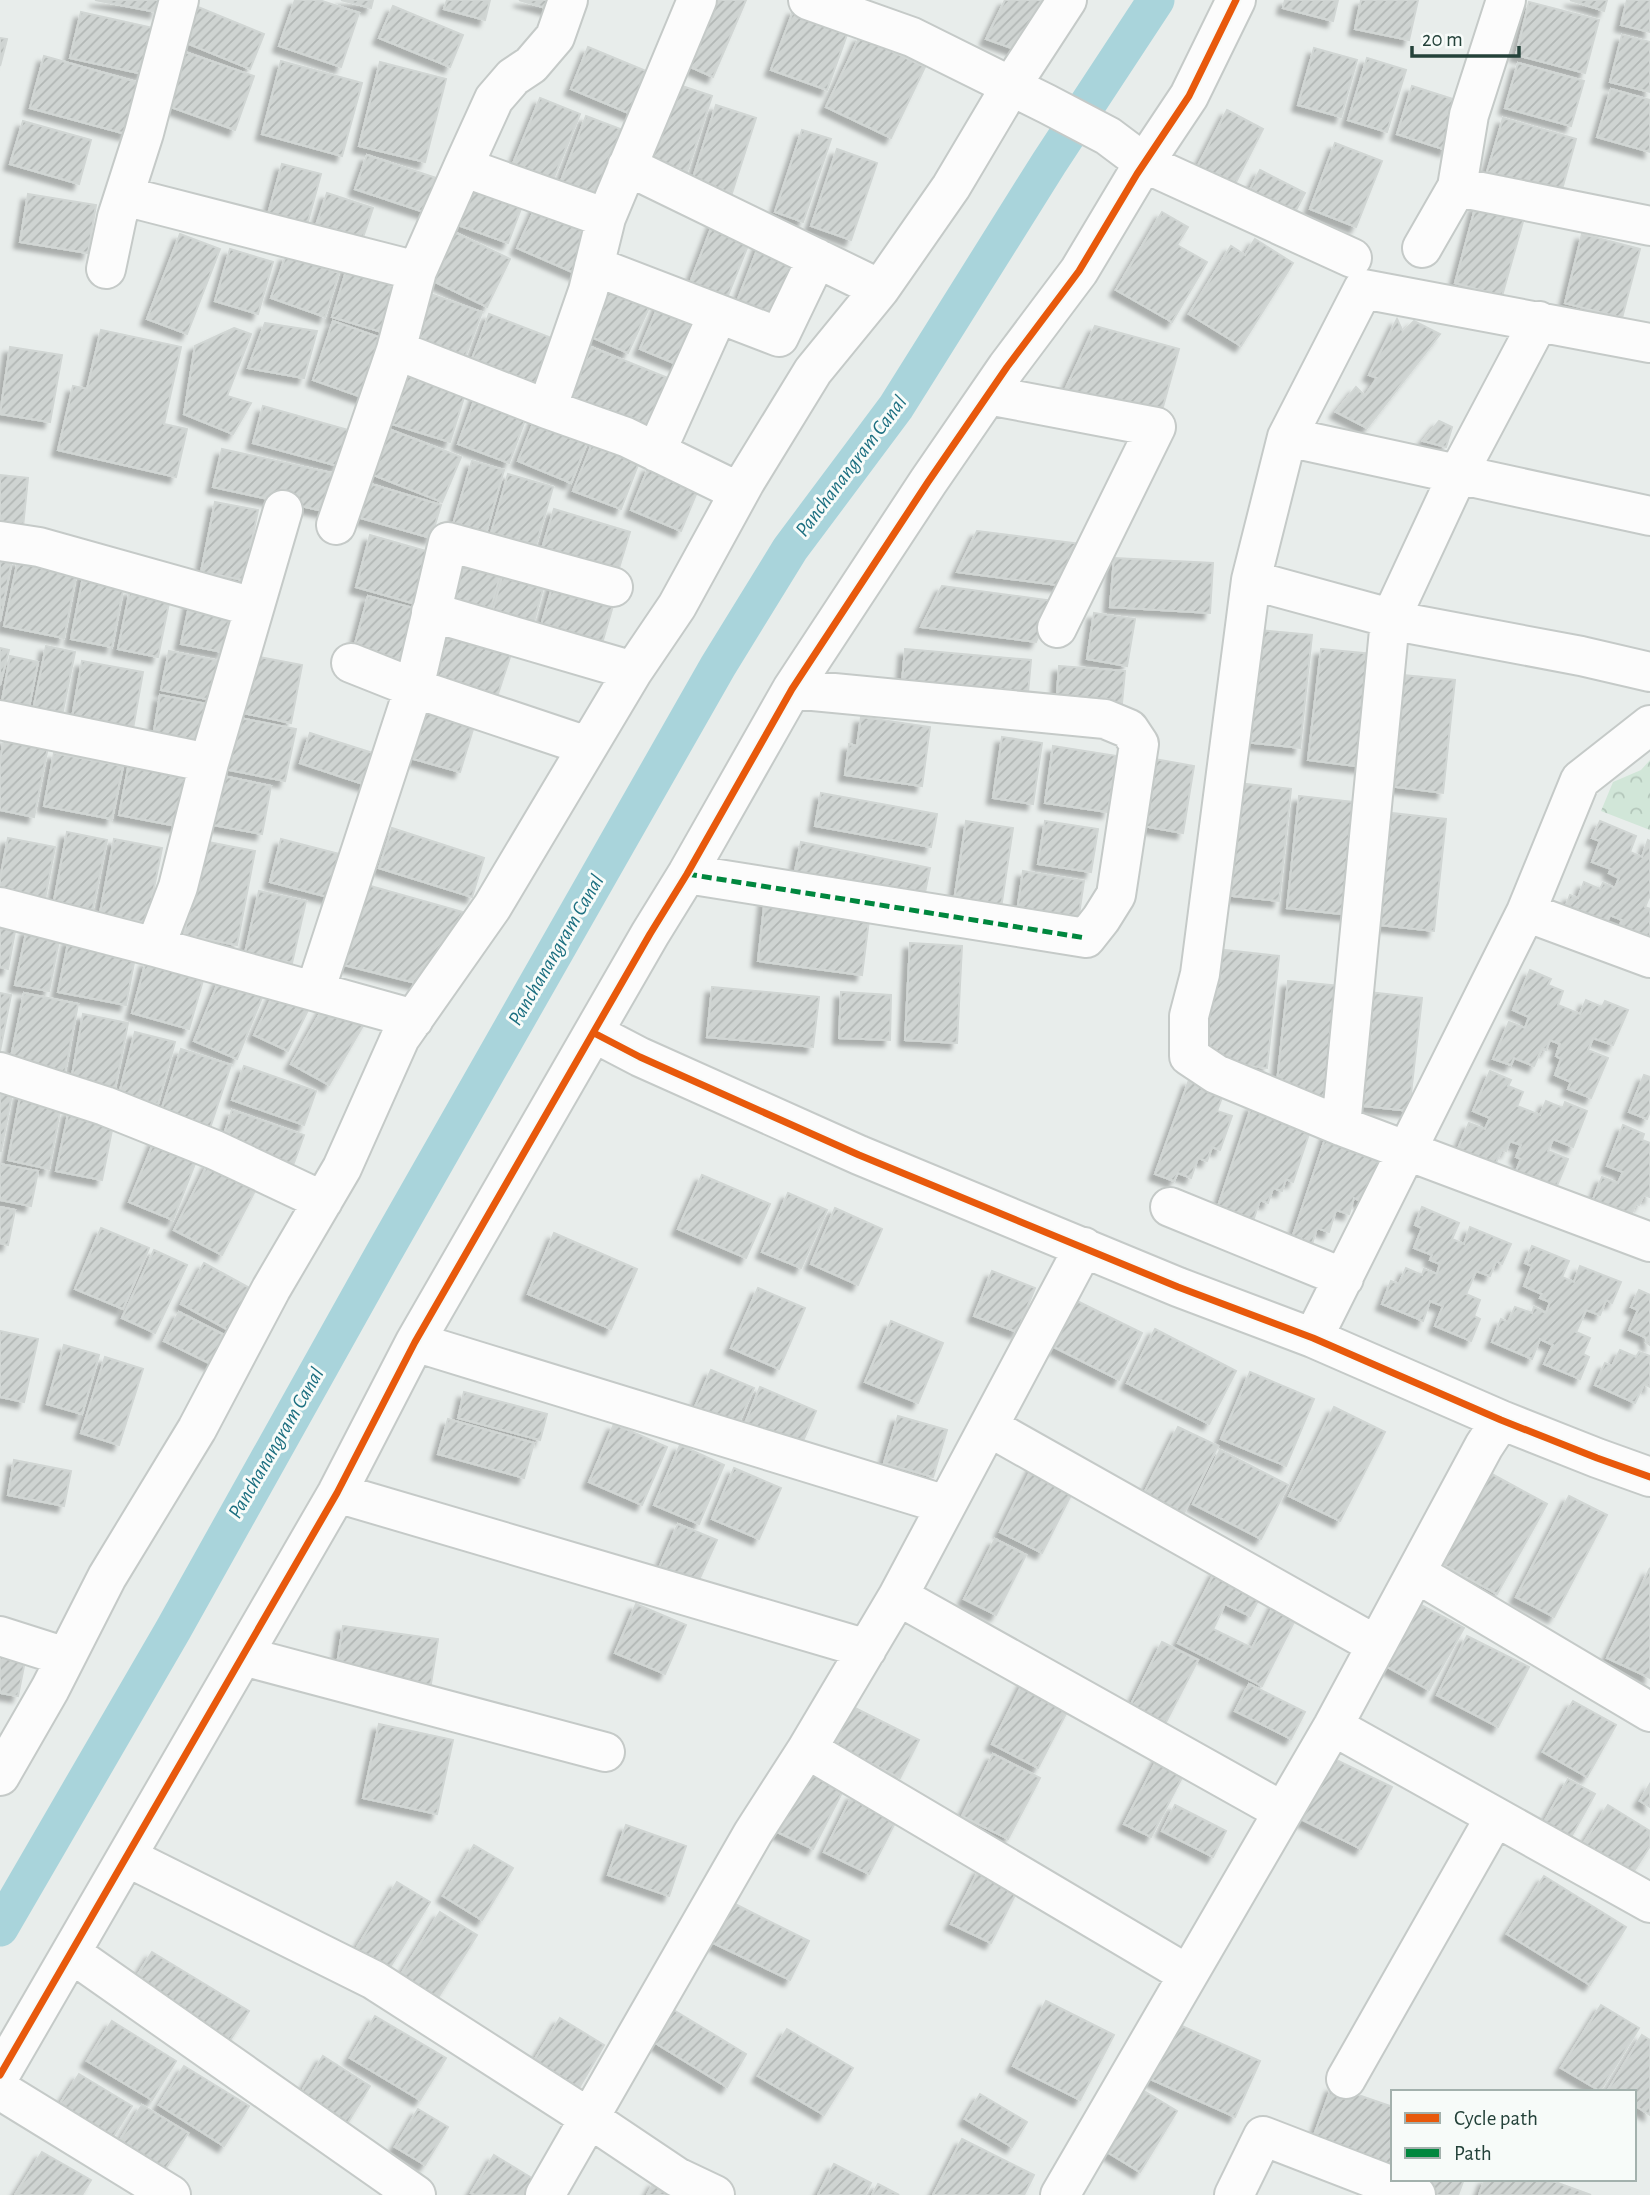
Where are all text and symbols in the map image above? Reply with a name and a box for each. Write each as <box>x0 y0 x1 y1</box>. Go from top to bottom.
scale bar <box>1412 14 1519 58</box>
text: 20 m <box>1422 29 1463 50</box>
water label: Panchanangram Canal <box>791 392 911 540</box>
water label: Panchanangram Canal <box>504 871 608 1029</box>
water label: Panchanangram Canal <box>224 1364 328 1522</box>
legend <box>1391 2090 1636 2181</box>
text: Cycle path <box>1454 2108 1538 2129</box>
text: Path <box>1454 2143 1492 2164</box>

